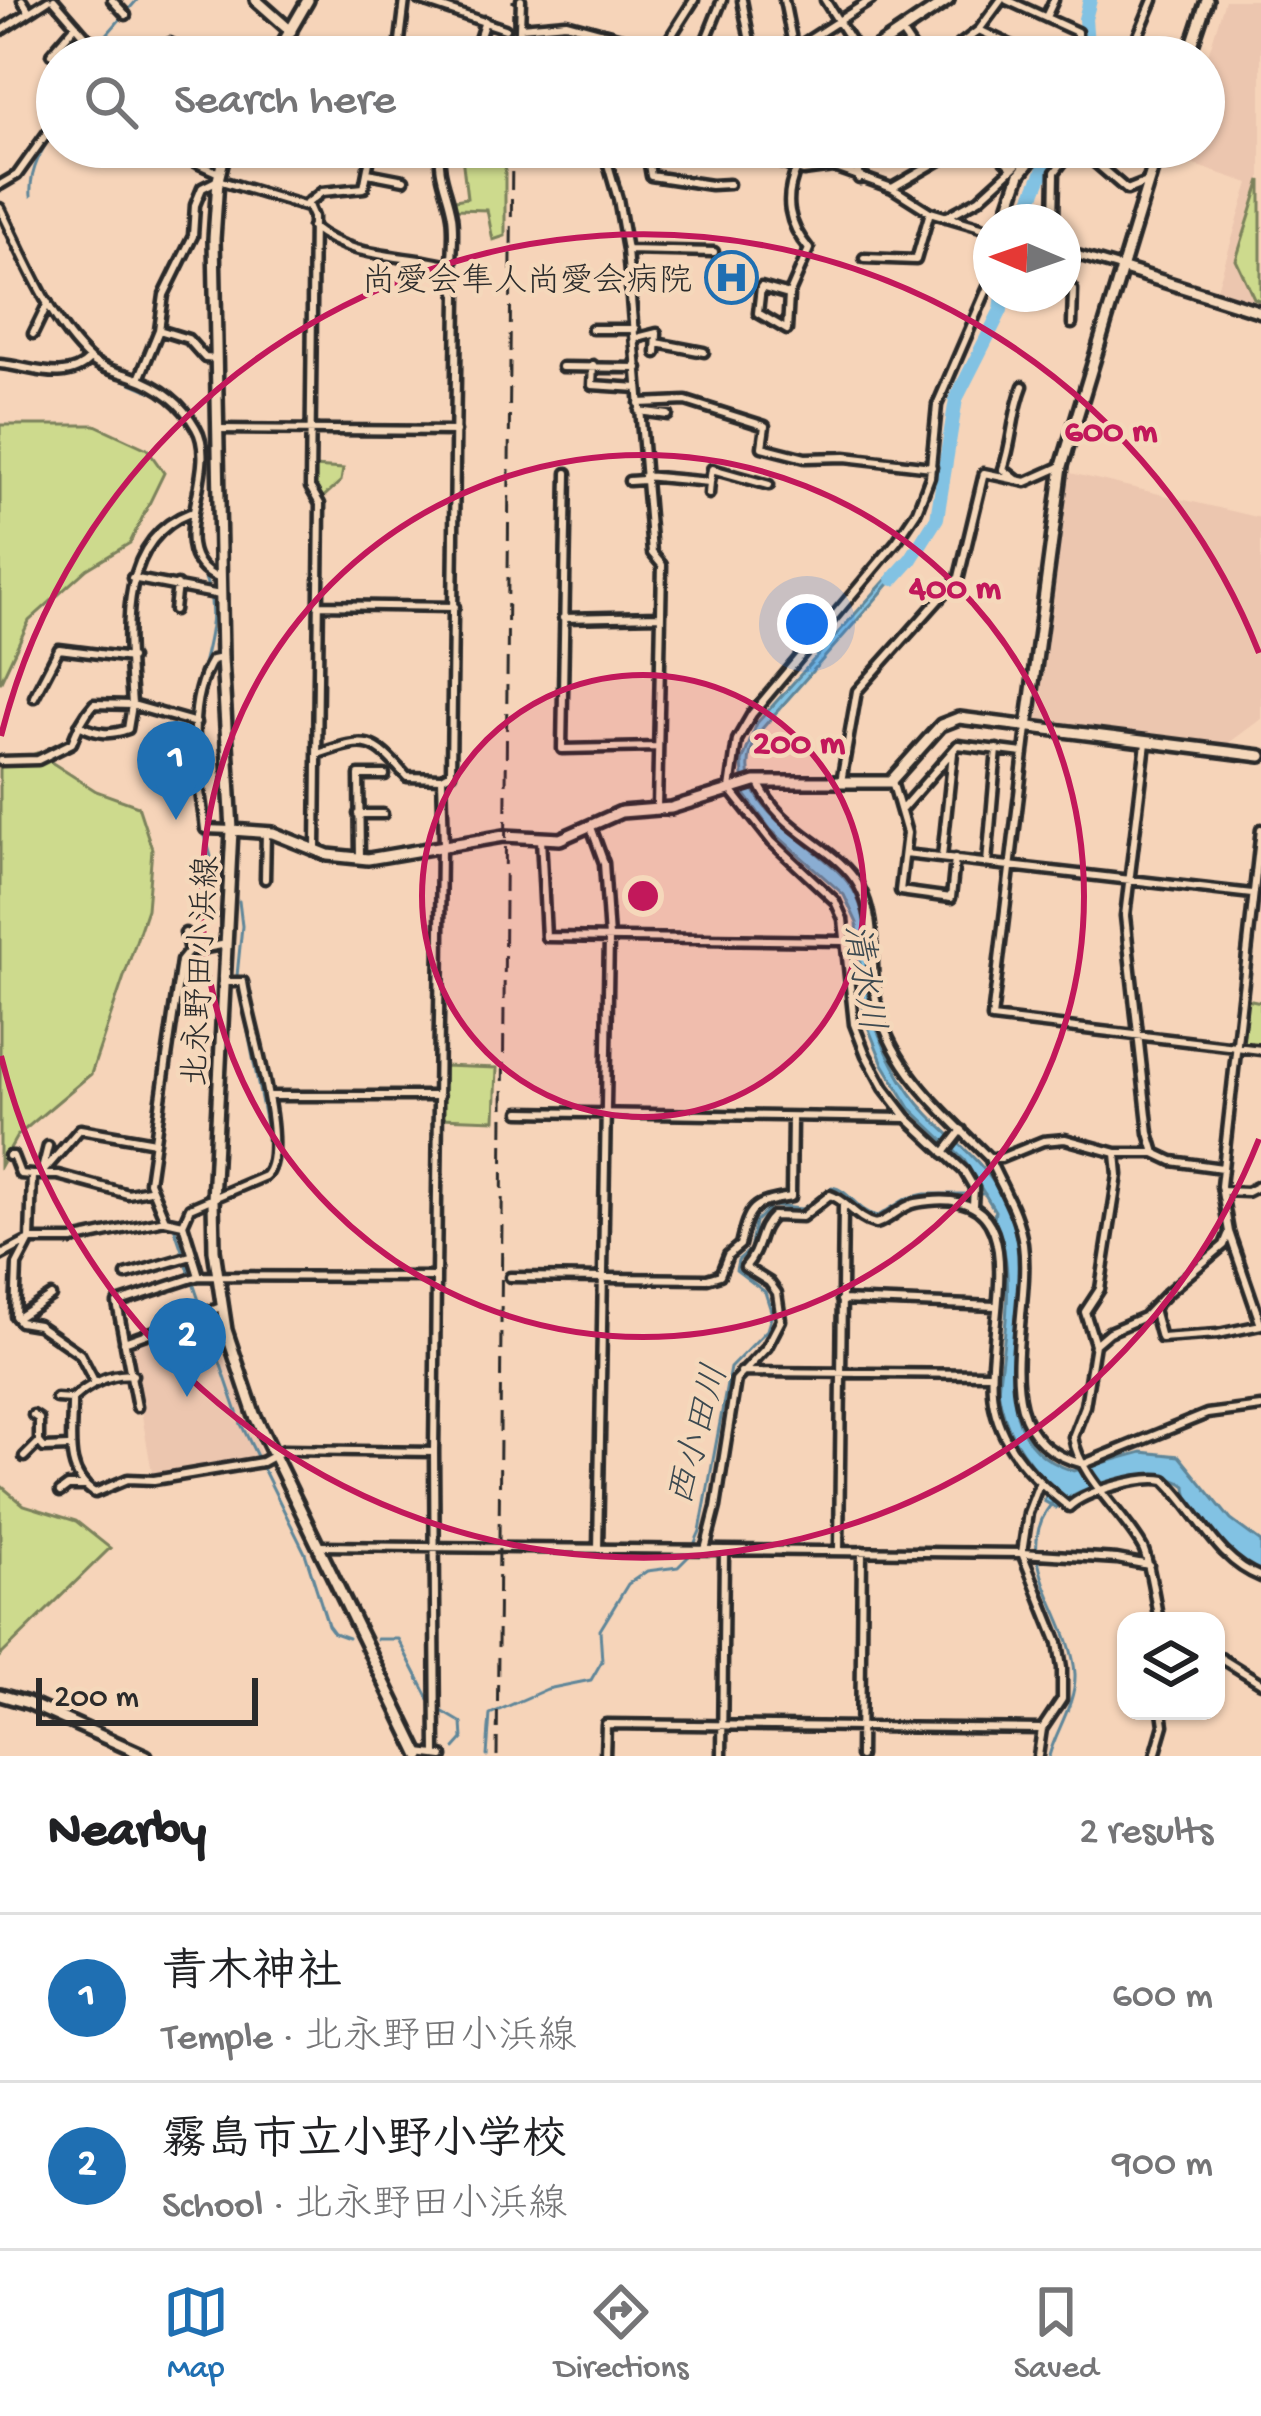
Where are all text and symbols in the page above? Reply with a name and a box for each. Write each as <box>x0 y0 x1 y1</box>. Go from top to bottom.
search box <box>36 36 1225 168</box>
icon: search <box>78 69 144 135</box>
text: Search here <box>174 76 396 129</box>
north arrow <box>973 204 1081 312</box>
hospital icon: 尚愛会隼人尚愛会病院 <box>703 250 759 306</box>
place label: 尚愛会隼人尚愛会病院 <box>362 262 692 303</box>
text: 600 m <box>1064 412 1158 455</box>
text: 400 m <box>908 569 1001 612</box>
your location <box>777 594 837 654</box>
pin: 1 <box>137 721 215 820</box>
text: 200 m <box>753 724 846 767</box>
street label: 北永野田小浜線 <box>177 855 229 1088</box>
centre of rings <box>622 875 664 917</box>
water label: 清水川 <box>831 921 892 1035</box>
pin: 2 <box>148 1298 226 1397</box>
water label: 西小田川 <box>661 1360 741 1511</box>
map controls <box>1117 1612 1225 1720</box>
button: layers <box>1117 1612 1225 1720</box>
scale bar <box>36 1672 258 1725</box>
text: 200 m <box>54 1680 139 1718</box>
text: Nearby <box>48 1804 206 1864</box>
text: 2 results <box>1079 1811 1213 1857</box>
text: 青木神社 <box>162 1949 342 2002</box>
text: 1 <box>79 1975 95 2021</box>
text: 600 m <box>1112 1975 1213 2021</box>
text: Temple · 北永野田小浜線 <box>162 2017 576 2063</box>
text: 霧島市立小野小学校 <box>162 2117 567 2170</box>
text: 2 <box>77 2143 97 2189</box>
text: 900 m <box>1112 2143 1213 2189</box>
text: School · 北永野田小浜線 <box>162 2185 567 2231</box>
tab: Map <box>163 2279 229 2389</box>
tab: Directions <box>554 2279 688 2389</box>
tab: Saved <box>1014 2279 1098 2389</box>

